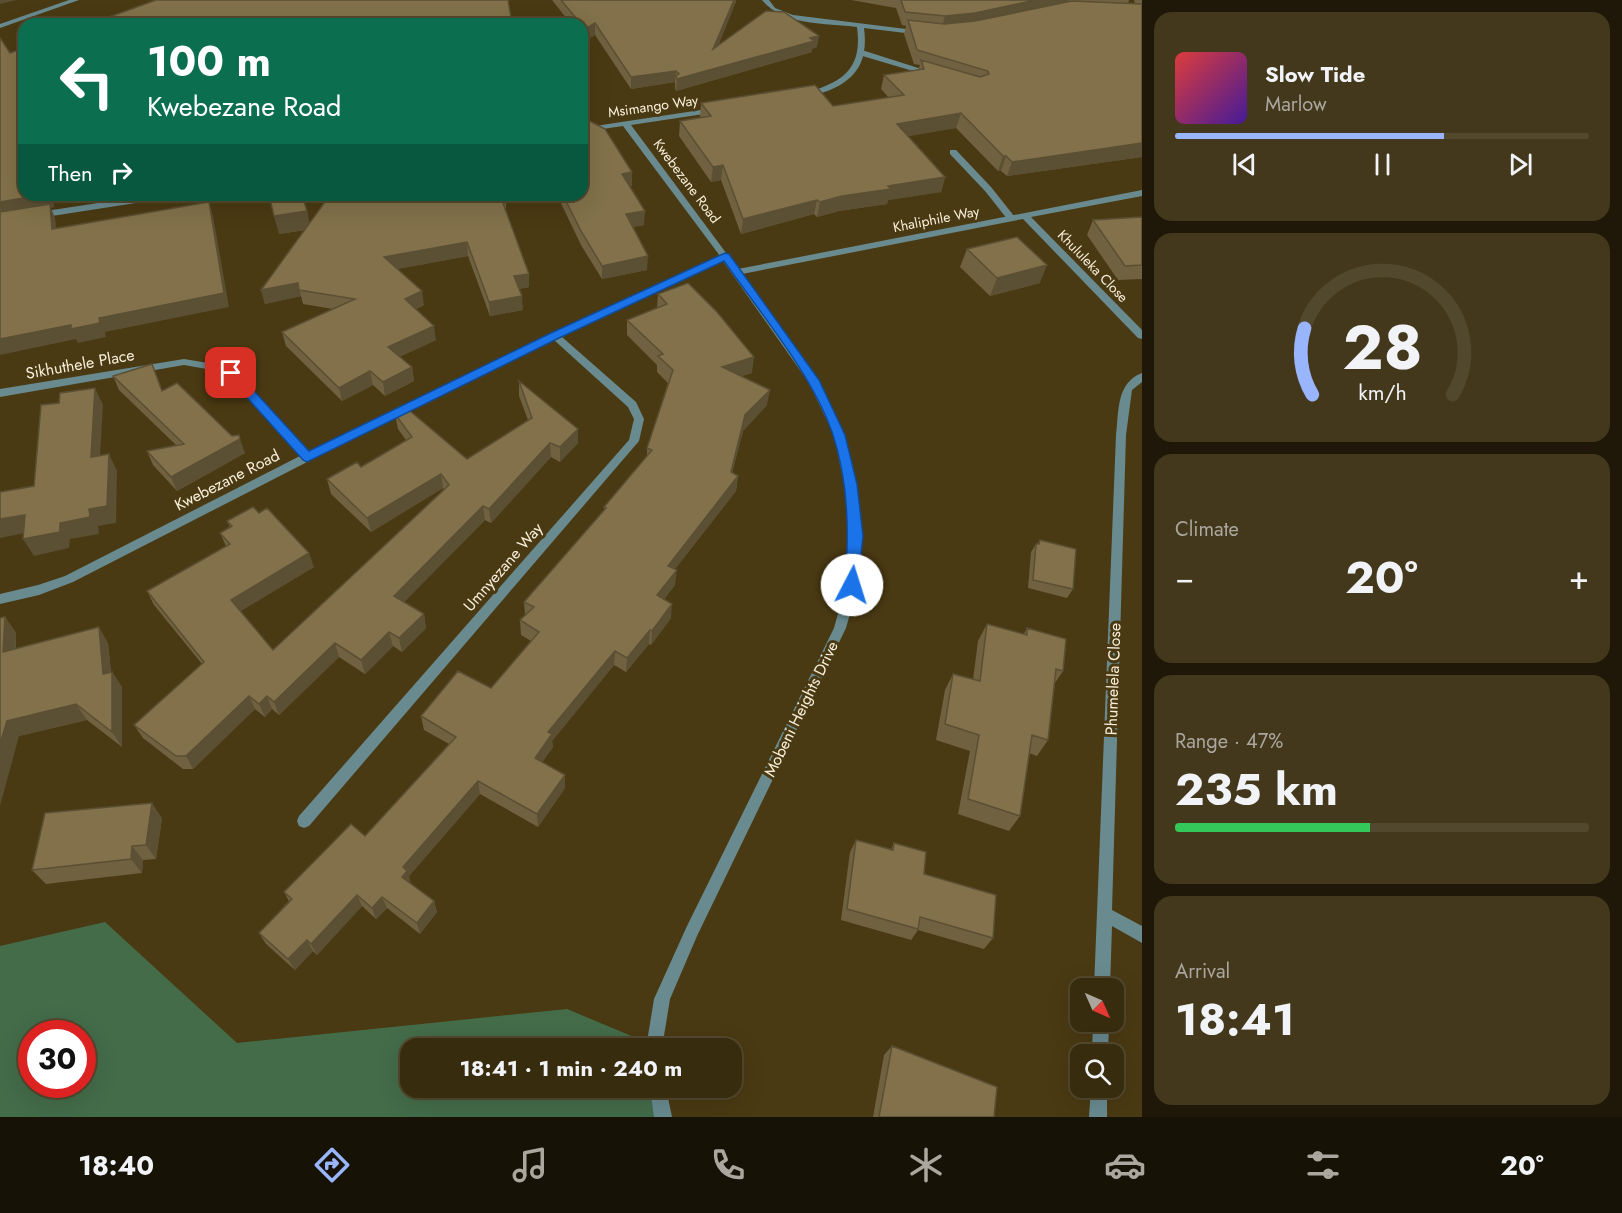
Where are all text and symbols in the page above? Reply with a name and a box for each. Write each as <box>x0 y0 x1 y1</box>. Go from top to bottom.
text: 100 m <box>147 31 271 92</box>
icon: left <box>48 42 126 120</box>
text: Slow Tide <box>1265 58 1365 90</box>
text: Kwebezane Road <box>147 87 341 126</box>
street label: Msimango Way <box>607 90 700 122</box>
text: Marlow <box>1265 90 1327 119</box>
street label: Kwebezane Road <box>649 135 725 227</box>
icon: previous <box>1228 148 1261 181</box>
icon: pause <box>1366 148 1399 181</box>
icon: next <box>1504 148 1537 181</box>
icon: right <box>105 156 138 189</box>
text: Then <box>48 157 93 189</box>
street label: Khaliphile Way <box>891 201 982 237</box>
street label: Khululeka Close <box>1053 225 1133 307</box>
text: 28 <box>1342 302 1422 392</box>
street label: Sikhuthele Place <box>24 343 136 385</box>
pin <box>205 347 256 398</box>
icon: arrive <box>214 356 247 389</box>
text: km/h <box>1358 377 1406 408</box>
street label: Kwebezane Road <box>170 444 284 516</box>
text: Climate <box>1175 515 1239 544</box>
street label: Umnyezane Way <box>458 517 549 616</box>
text: 20° <box>1345 545 1418 610</box>
position arrow <box>820 553 884 617</box>
text: − <box>1175 554 1194 601</box>
text: + <box>1569 554 1589 601</box>
street label: Phumelela Close <box>1100 622 1126 736</box>
street label: Mobeni Heights Drive <box>758 637 844 781</box>
text: Range · 47% <box>1175 727 1283 756</box>
text: 235 km <box>1175 757 1338 822</box>
text: Arrival <box>1175 957 1230 986</box>
north arrow <box>1070 978 1124 1032</box>
map controls <box>1070 978 1124 1098</box>
text: 18:41 <box>1175 987 1295 1052</box>
speed limit sign: 30 <box>18 1020 96 1098</box>
button: search <box>1070 1044 1124 1098</box>
text: 18:41 · 1 min · 240 m <box>460 1052 682 1084</box>
icon: directions <box>311 1144 353 1186</box>
icon: music <box>509 1144 551 1186</box>
icon: phone <box>707 1144 749 1186</box>
icon: climate <box>905 1144 947 1186</box>
icon: car <box>1104 1144 1146 1186</box>
icon: filters <box>1302 1144 1344 1186</box>
text: 18:40 <box>78 1146 154 1185</box>
text: 20° <box>1500 1146 1544 1185</box>

